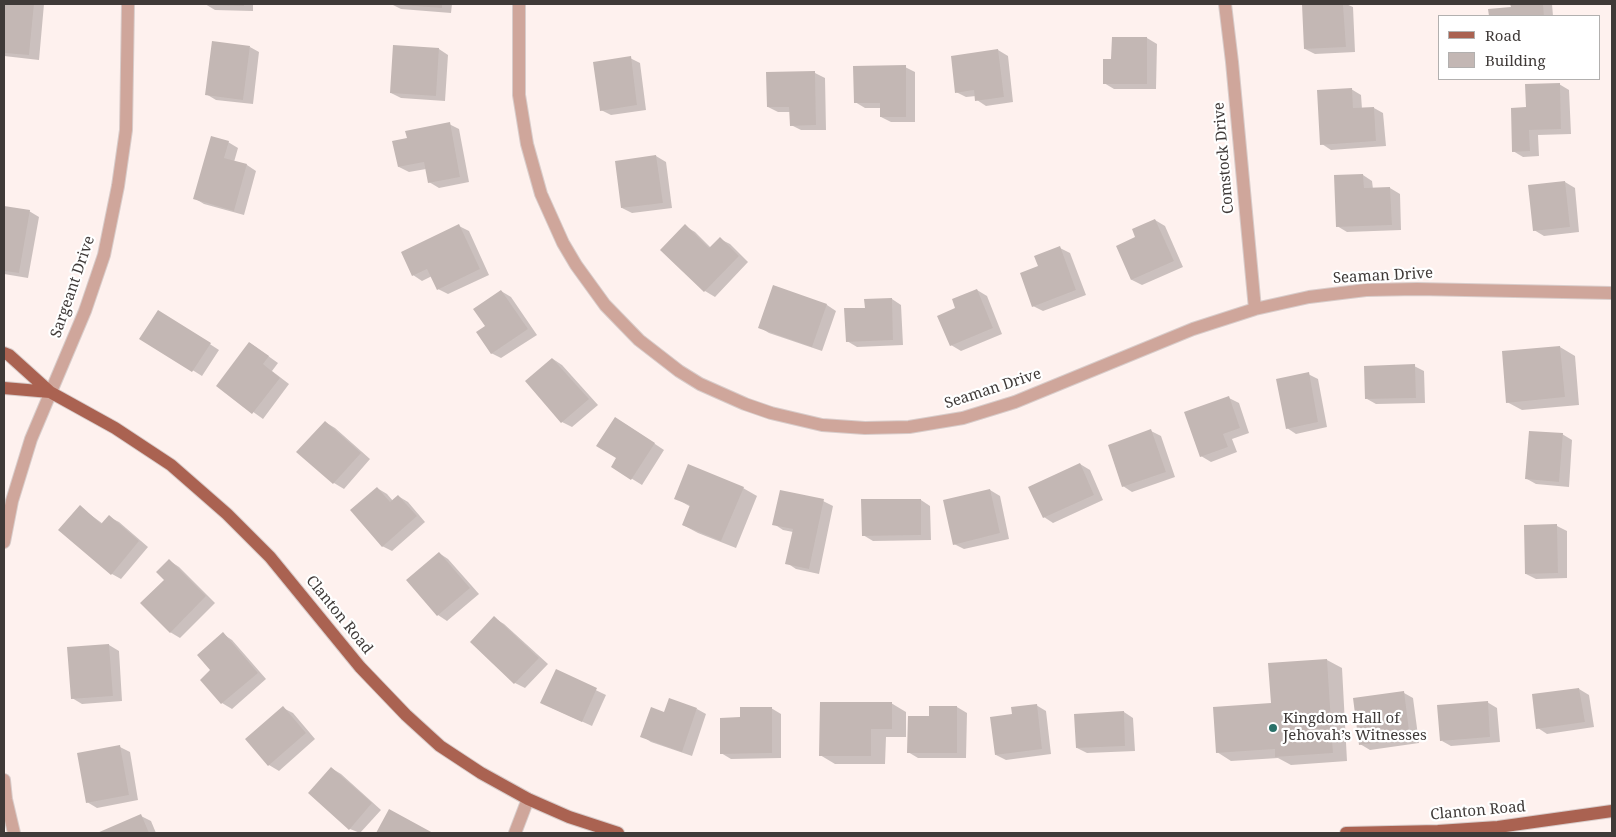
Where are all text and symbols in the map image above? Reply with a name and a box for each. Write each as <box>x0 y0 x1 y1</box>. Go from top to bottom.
legend <box>1438 15 1601 80</box>
text: Road <box>1485 25 1521 45</box>
text: Building <box>1485 50 1546 70</box>
street label: Comstock Drive <box>1210 101 1238 215</box>
street label: Sargeant Drive <box>47 234 99 340</box>
street label: Seaman Drive <box>1332 264 1434 288</box>
street label: Seaman Drive <box>943 365 1043 413</box>
street label: Clanton Road <box>302 572 376 658</box>
place label: Kingdom Hall of Jehovah’s Witnesses <box>1283 710 1427 745</box>
marker: Kingdom Hall of Jehovah’s Witnesses <box>1267 722 1279 734</box>
street label: Clanton Road <box>1430 798 1526 824</box>

